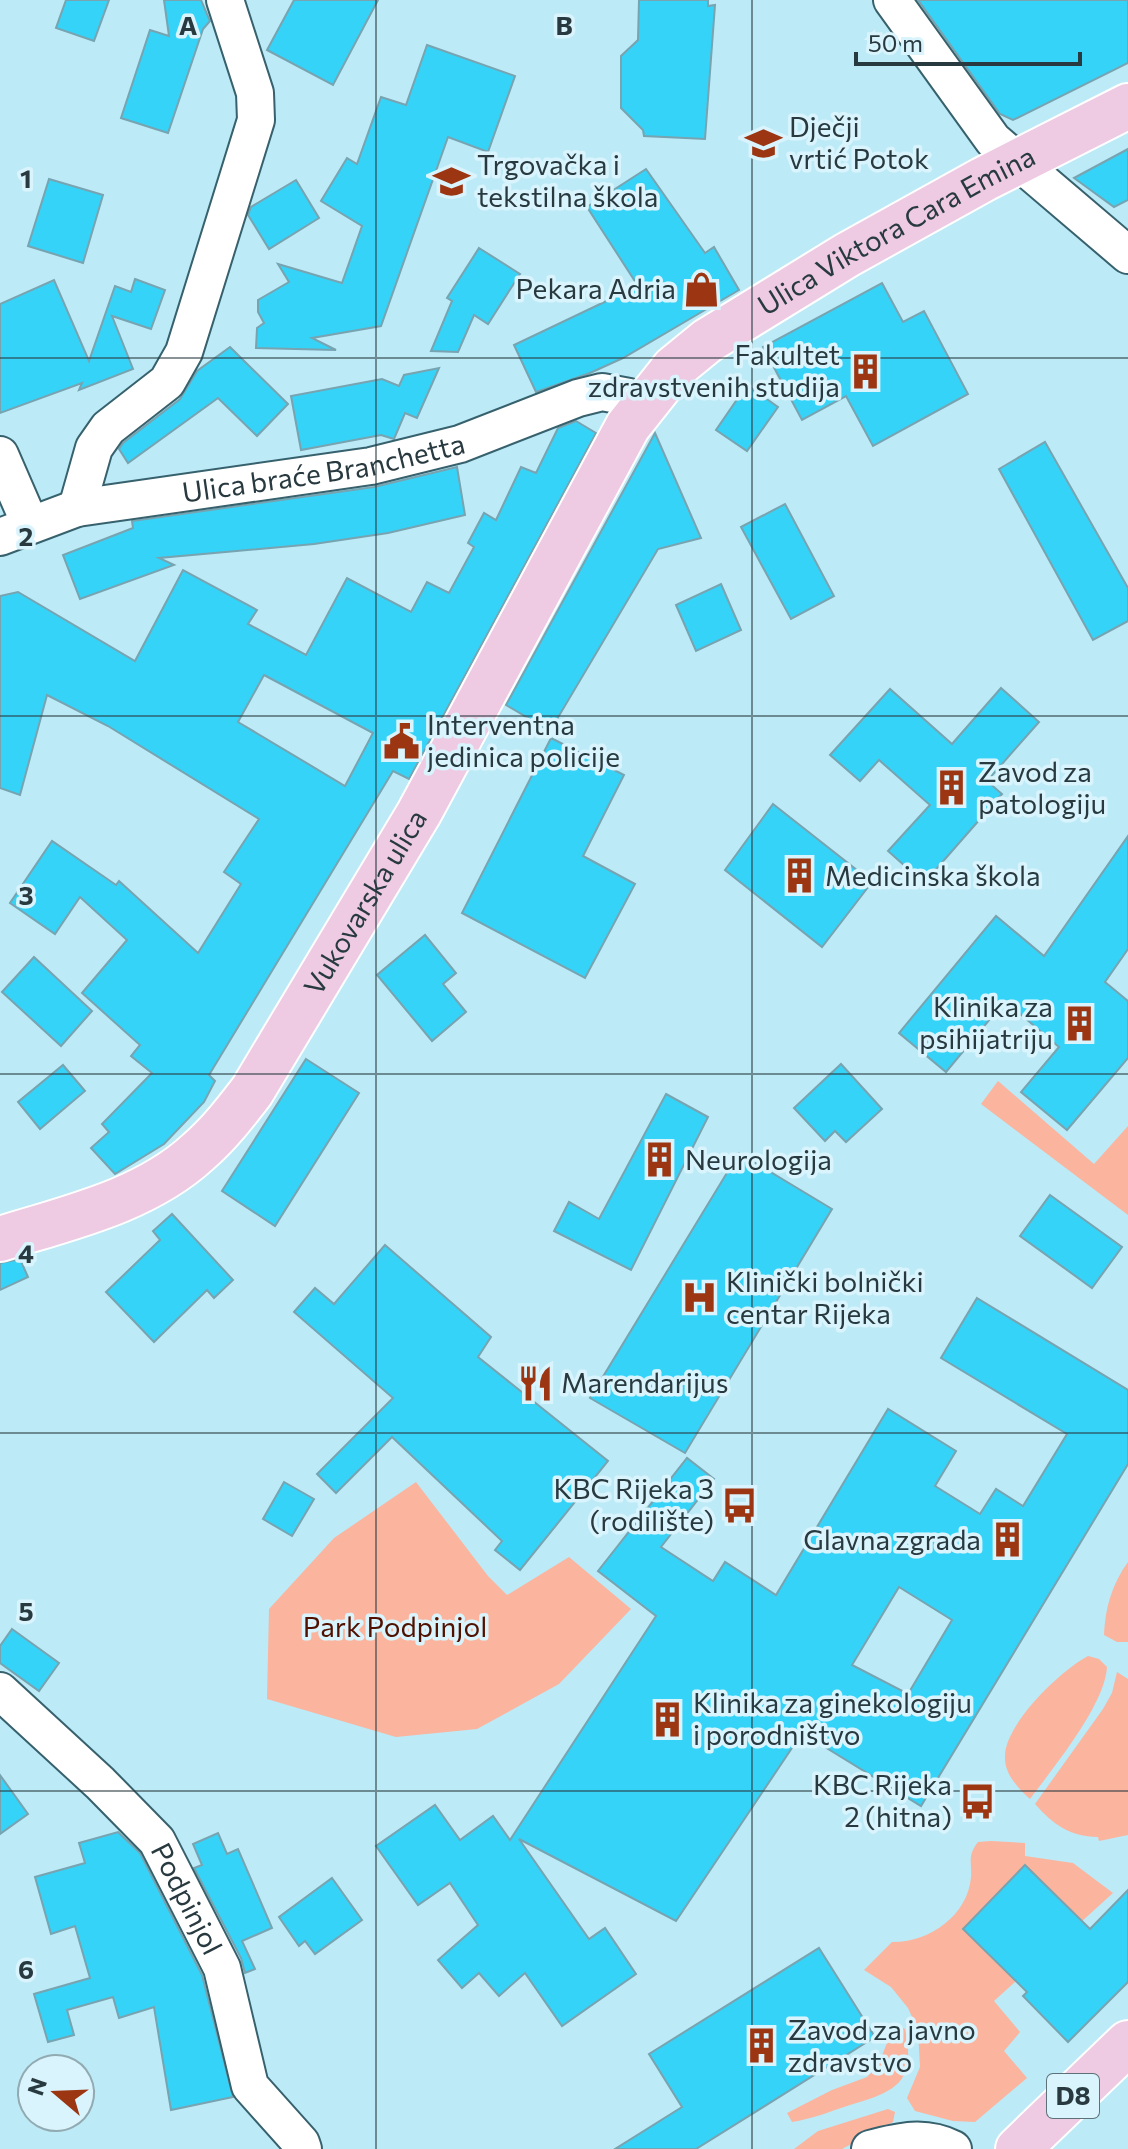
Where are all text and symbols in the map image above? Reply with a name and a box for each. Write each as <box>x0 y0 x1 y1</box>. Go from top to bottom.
text: A <box>179 9 198 40</box>
text: B <box>555 9 573 40</box>
scale bar <box>856 16 1080 66</box>
text: 50 m <box>868 28 923 57</box>
place label: Dječji vrtić Potok <box>789 109 929 175</box>
school or university icon: Dječji vrtić Potok <box>744 124 782 162</box>
street label: Ulica Viktora Cara Emina <box>751 138 1040 322</box>
place label: Trgovačka i tekstilna škola <box>477 147 659 213</box>
text: 1 <box>20 162 32 193</box>
school or university icon: Trgovačka i tekstilna škola <box>432 162 470 200</box>
shop icon: Pekara Adria <box>683 270 721 308</box>
place label: Pekara Adria <box>516 271 676 305</box>
place label: Fakultet zdravstvenih studija <box>588 337 840 403</box>
building icon: Fakultet zdravstvenih studija <box>847 352 885 390</box>
street label: Ulica braće Branchetta <box>180 425 468 509</box>
text: 2 <box>19 520 33 551</box>
place label: Interventna jedinica policije <box>427 707 620 773</box>
public building icon: Interventna jedinica policije <box>382 722 420 760</box>
place label: Zavod za patologiju <box>978 754 1106 820</box>
building icon: Zavod za patologiju <box>933 769 971 807</box>
street label: Vukovarska ulica <box>296 803 433 1001</box>
building icon: Medicinska škola <box>780 857 818 895</box>
place label: Medicinska škola <box>825 858 1041 892</box>
text: 3 <box>18 879 34 910</box>
place label: Klinika za psihijatriju <box>919 989 1053 1055</box>
building icon: Klinika za psihijatriju <box>1060 1004 1098 1042</box>
building icon: Neurologija <box>640 1141 678 1179</box>
place label: Neurologija <box>685 1142 832 1176</box>
text: 4 <box>18 1237 34 1268</box>
place label: Klinički bolnički centar Rijeka <box>726 1264 924 1330</box>
hospital icon: Klinički bolnički centar Rijeka <box>681 1279 719 1317</box>
restaurant icon: Marendarijus <box>516 1364 554 1402</box>
place label: Marendarijus <box>561 1365 728 1399</box>
place label: KBC Rijeka 3 (rodilište) <box>554 1471 714 1537</box>
bus stop icon: KBC Rijeka 3 (rodilište) <box>721 1486 759 1524</box>
building icon: Glavna zgrada <box>988 1521 1026 1559</box>
place label: Glavna zgrada <box>803 1522 981 1556</box>
text: 5 <box>18 1595 34 1626</box>
park label: Park Podpinjol <box>303 1609 487 1643</box>
place label: Klinika za ginekologiju i porodništvo <box>693 1685 972 1751</box>
building icon: Klinika za ginekologiju i porodništvo <box>648 1700 686 1738</box>
place label: KBC Rijeka 2 (hitna) <box>813 1767 952 1833</box>
bus stop icon: KBC Rijeka 2 (hitna) <box>959 1782 997 1820</box>
street label: Podpinjol <box>145 1837 230 1960</box>
text: 6 <box>18 1953 34 1984</box>
place label: Zavod za javno zdravstvo <box>788 2012 976 2078</box>
building icon: Zavod za javno zdravstvo <box>743 2027 781 2065</box>
north arrow <box>16 2053 96 2133</box>
text: N <box>21 2074 52 2099</box>
road number: D8 <box>1047 2074 1099 2118</box>

